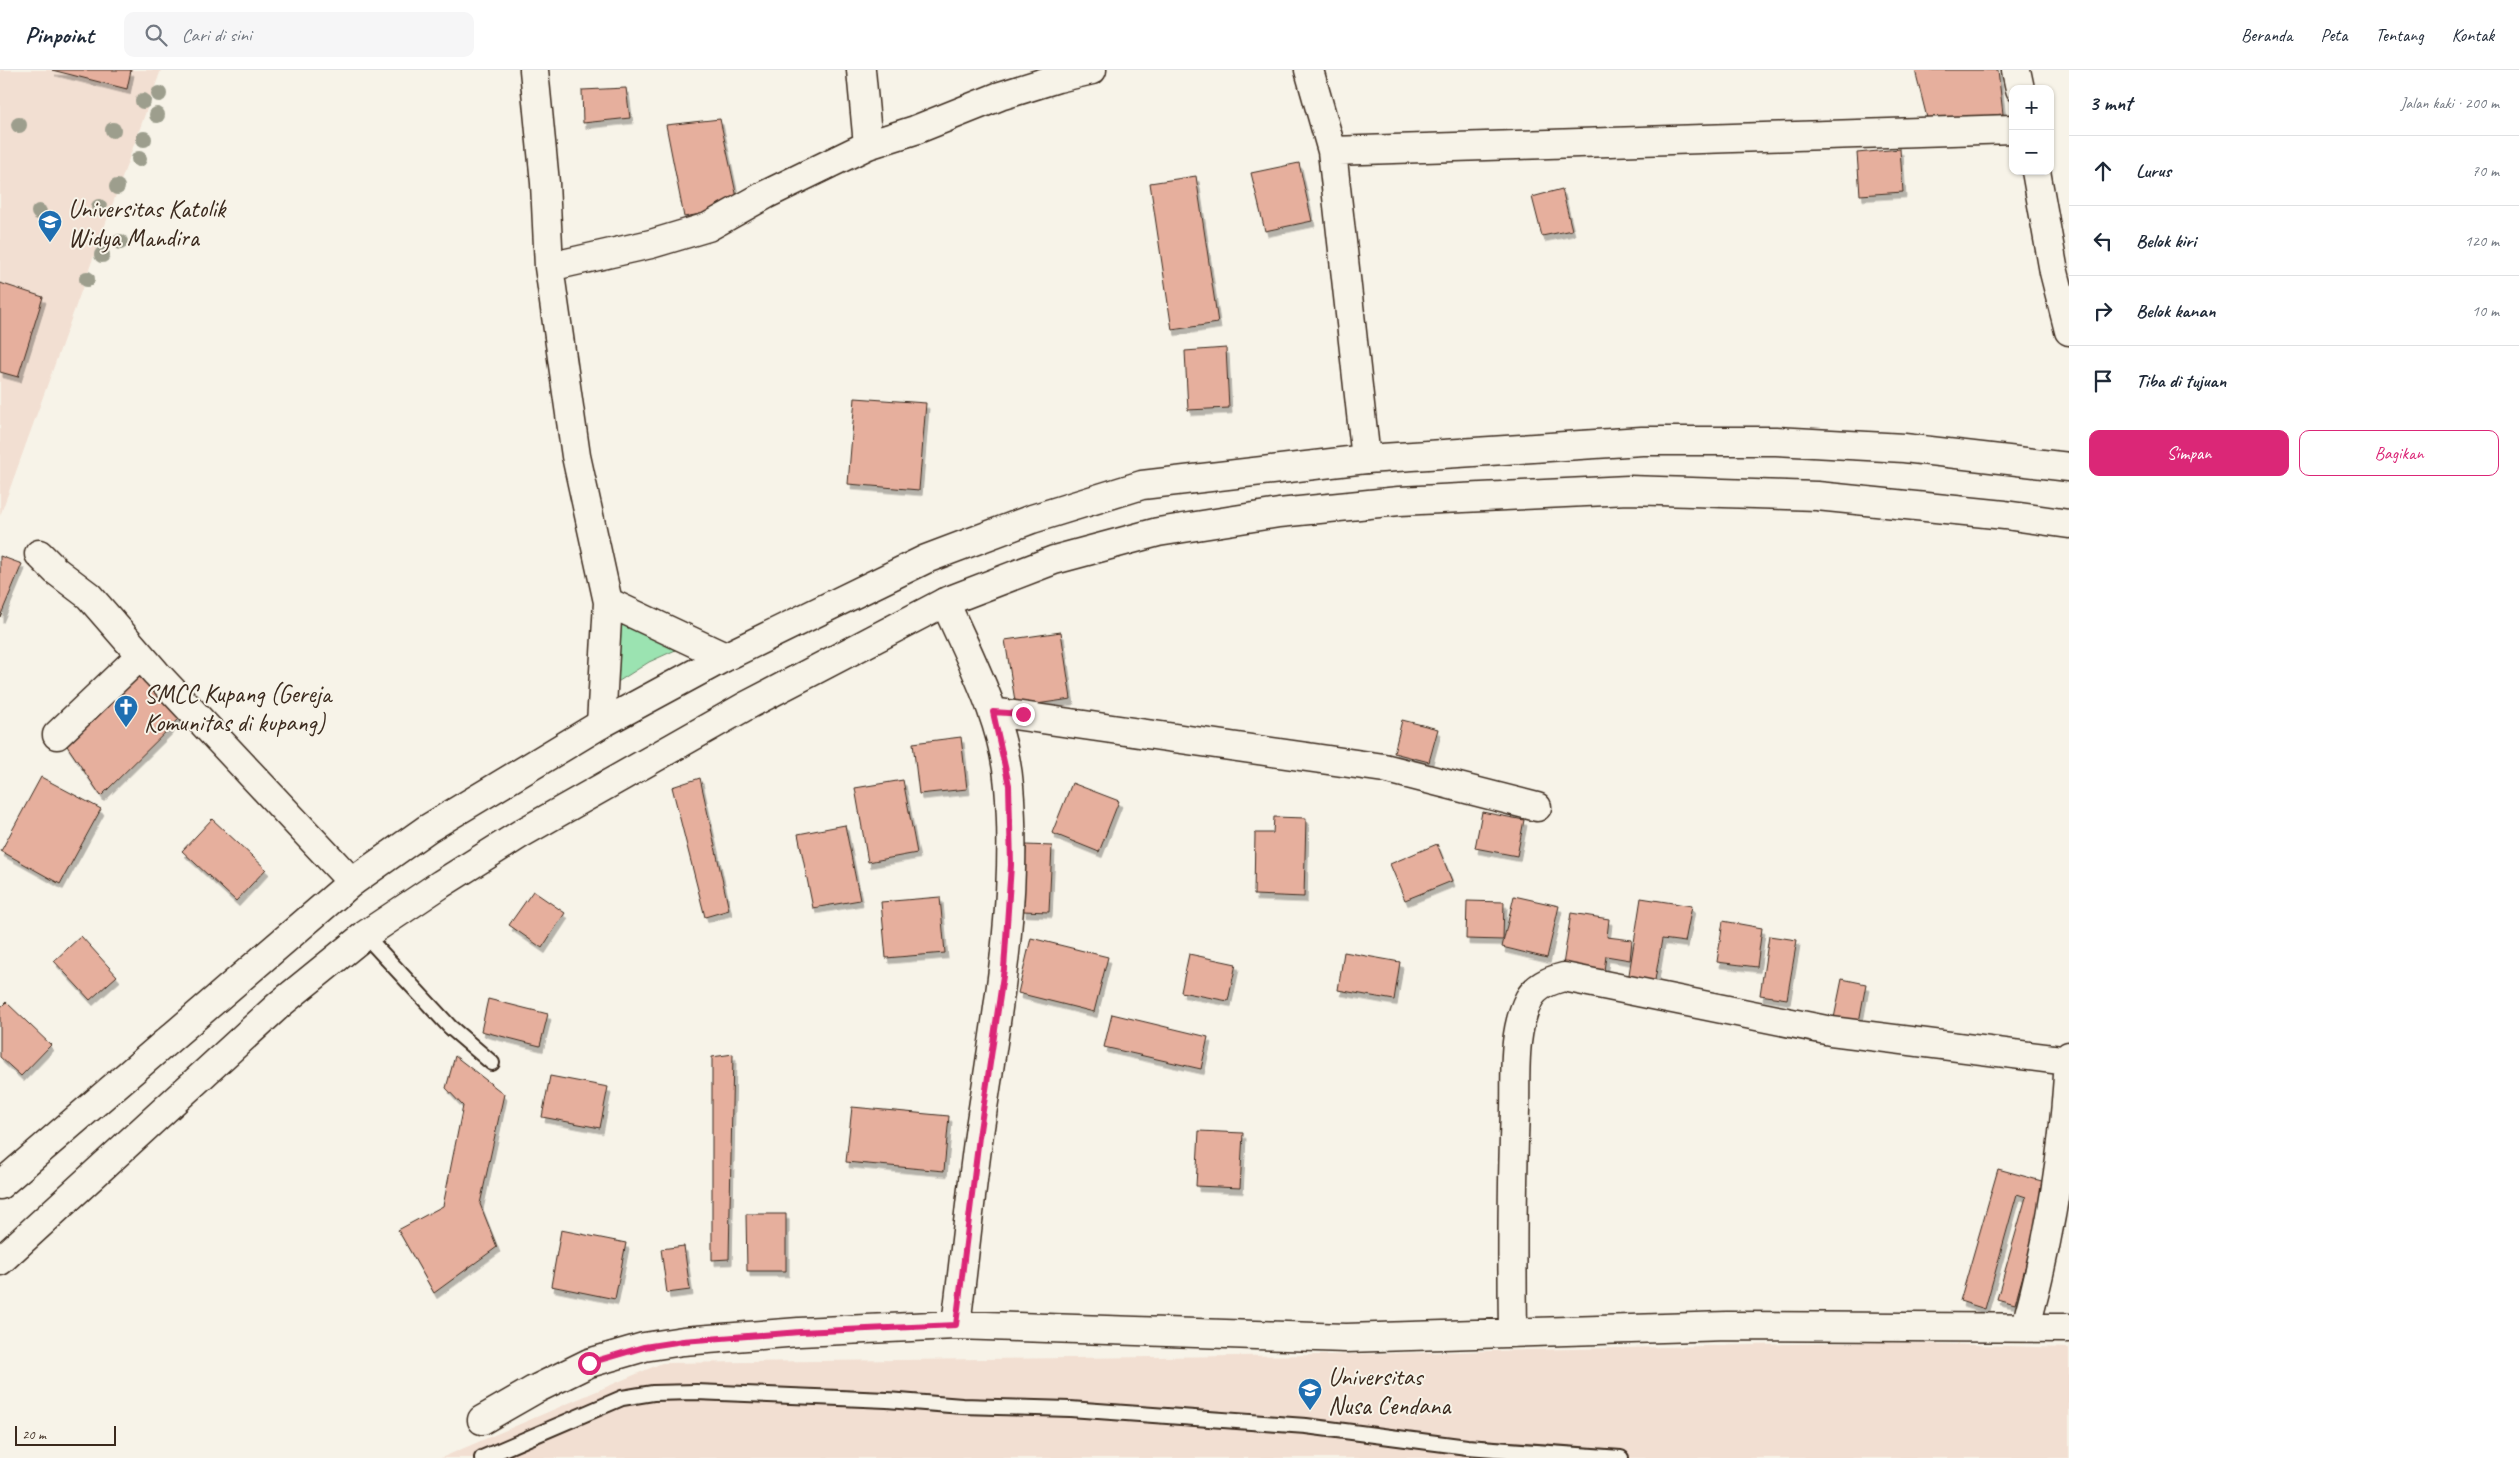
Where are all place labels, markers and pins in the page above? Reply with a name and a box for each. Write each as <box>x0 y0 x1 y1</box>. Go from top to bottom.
place label: Universitas Katolik Widya Mandira <box>68 193 227 254</box>
school or university icon: Universitas Katolik Widya Mandira <box>37 209 63 243</box>
place label: SMCC Kupang (Gereja Komunitas di kupang) <box>144 678 334 739</box>
church icon: SMCC Kupang (Gereja Komunitas di kupang) <box>113 694 139 728</box>
place label: Universitas Nusa Cendana <box>1328 1361 1452 1422</box>
school or university icon: Universitas Nusa Cendana <box>1297 1377 1323 1411</box>

